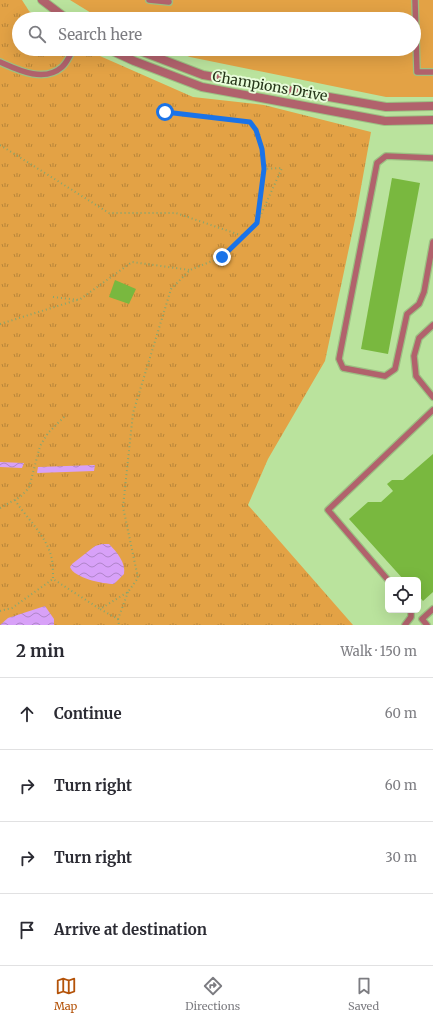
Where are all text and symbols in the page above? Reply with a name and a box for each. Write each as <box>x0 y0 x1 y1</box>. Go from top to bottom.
search box <box>12 12 421 56</box>
icon: search <box>26 23 48 45</box>
text: Search here <box>58 25 142 44</box>
street label: Champions Drive <box>211 67 329 105</box>
route start <box>156 103 174 121</box>
route end <box>213 248 231 266</box>
map controls <box>385 577 421 613</box>
button: locate <box>385 577 421 613</box>
text: 2 min <box>16 640 64 662</box>
text: Walk · 150 m <box>340 643 417 660</box>
icon: ahead <box>16 703 38 725</box>
text: Continue <box>54 704 122 723</box>
text: 60 m <box>385 705 417 722</box>
icon: right <box>16 775 38 797</box>
text: Turn right <box>54 776 132 795</box>
text: 60 m <box>385 777 417 794</box>
icon: right <box>16 847 38 869</box>
text: Turn right <box>54 848 132 867</box>
text: 30 m <box>385 849 417 866</box>
icon: arrive <box>16 919 38 941</box>
text: Arrive at destination <box>54 920 207 939</box>
tab: Map <box>54 975 77 1013</box>
tab: Directions <box>185 975 240 1013</box>
tab: Saved <box>348 975 379 1013</box>

